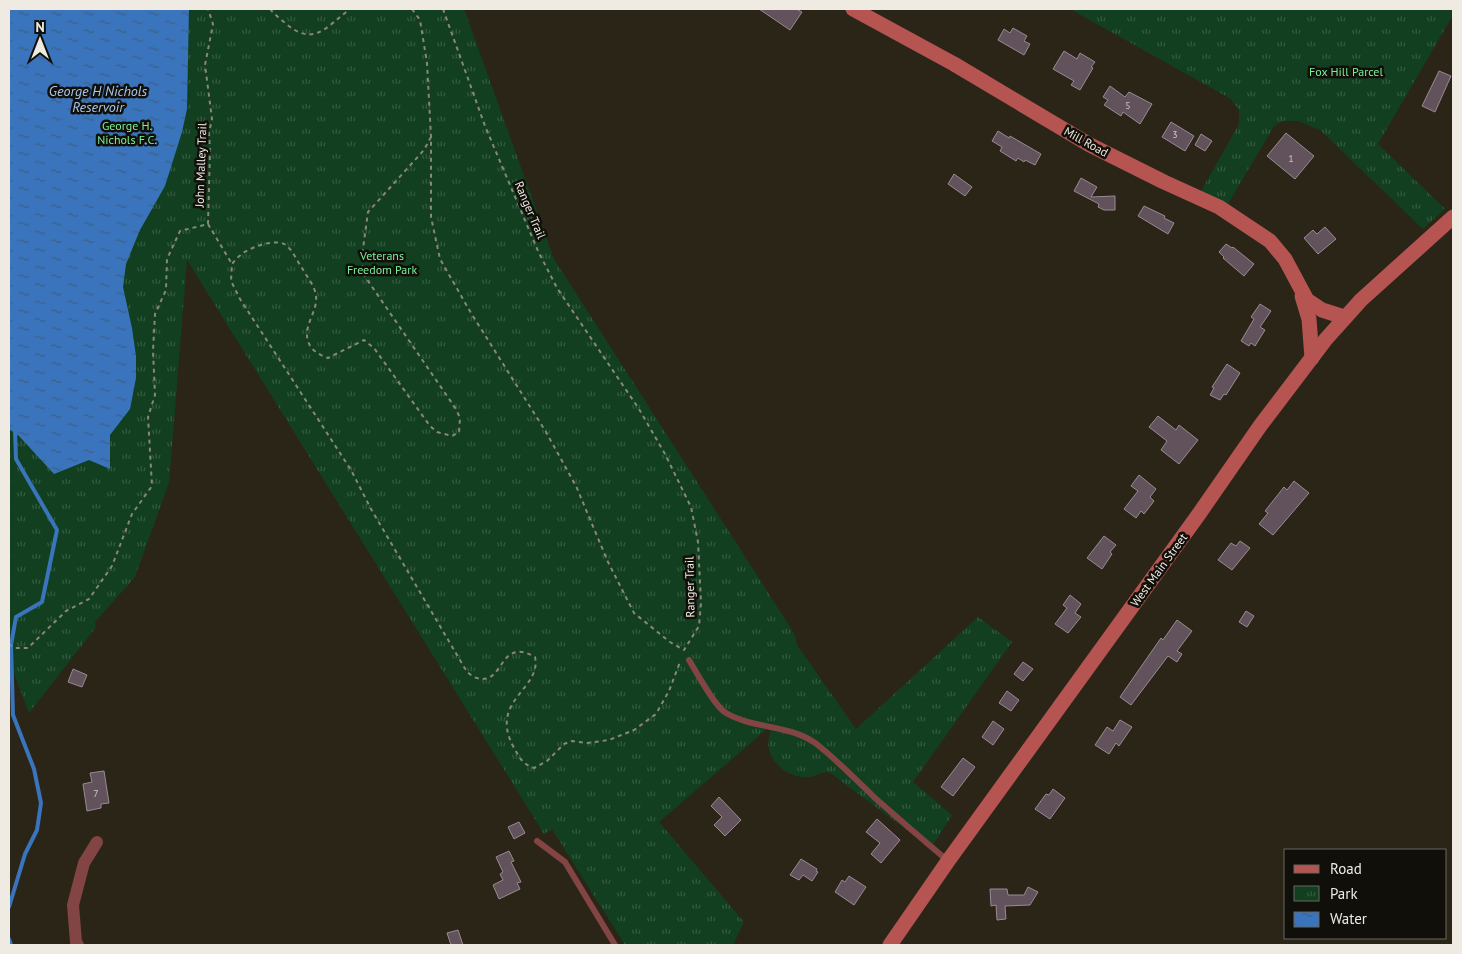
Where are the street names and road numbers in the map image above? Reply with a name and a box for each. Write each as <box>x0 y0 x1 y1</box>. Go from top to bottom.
street label: John Malley Trail <box>191 122 209 209</box>
street label: Mill Road <box>1061 123 1111 160</box>
street label: Ranger Trail <box>512 179 550 241</box>
street label: West Main Street <box>1127 530 1190 609</box>
street label: Ranger Trail <box>681 556 698 618</box>

